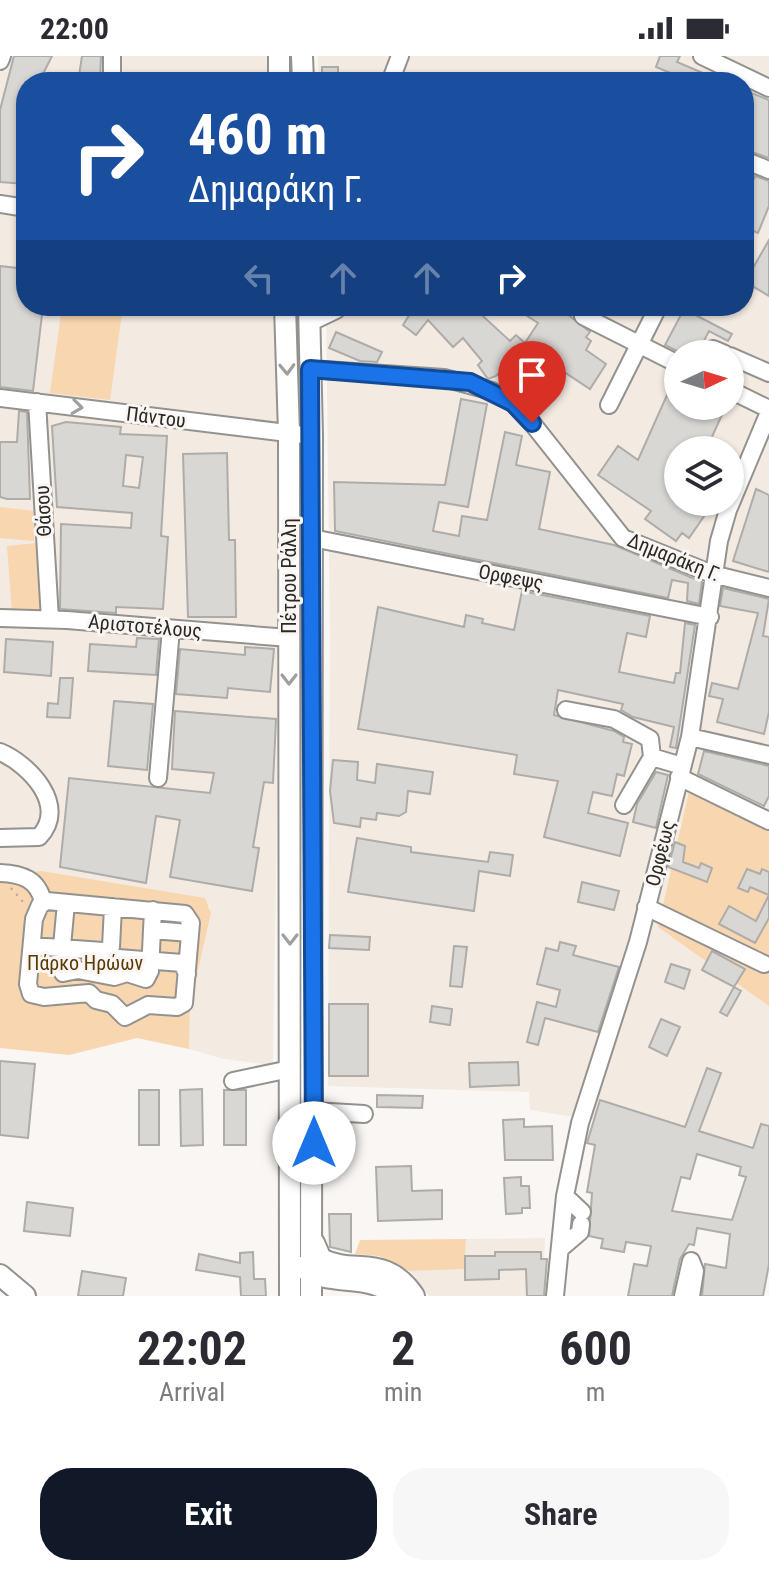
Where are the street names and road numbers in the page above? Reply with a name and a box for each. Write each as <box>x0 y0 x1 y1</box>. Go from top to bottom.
street label: Πάντου <box>125 401 187 433</box>
street label: Θάσου <box>30 485 56 537</box>
street label: Πέτρου Ράλλη <box>277 518 301 634</box>
street label: Δημαράκη Γ. <box>624 528 724 586</box>
street label: Ορφεψς <box>477 559 545 595</box>
street label: Αριστοτέλους <box>87 609 203 643</box>
street label: Ορφέως <box>640 817 680 889</box>

